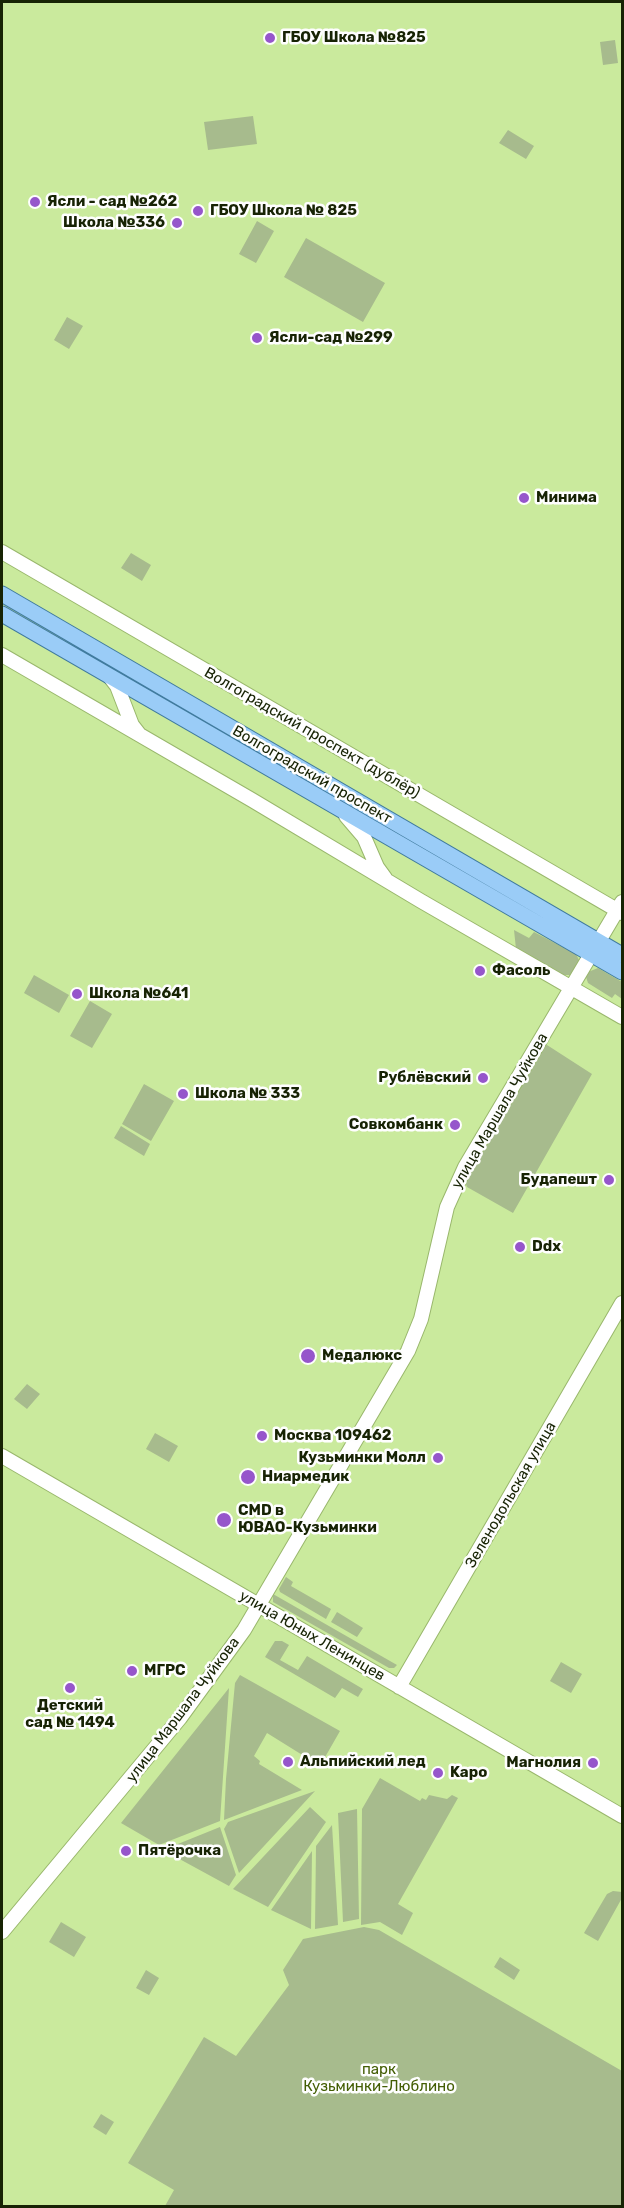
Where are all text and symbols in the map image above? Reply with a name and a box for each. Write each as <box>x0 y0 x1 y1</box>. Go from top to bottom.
place label: ГБОУ Школа №825 <box>282 29 426 47</box>
marker: ГБОУ Школа №825 <box>263 31 277 45</box>
place label: Ясли - сад №262 <box>47 193 177 211</box>
marker: Ясли - сад №262 <box>28 195 42 209</box>
place label: ГБОУ Школа № 825 <box>210 202 357 220</box>
marker: ГБОУ Школа № 825 <box>191 204 205 218</box>
place label: Школа №336 <box>63 214 165 232</box>
marker: Школа №336 <box>170 216 184 230</box>
place label: Ясли-сад №299 <box>269 329 393 347</box>
marker: Ясли-сад №299 <box>250 331 264 345</box>
place label: Минима <box>536 489 597 507</box>
marker: Минима <box>517 491 531 505</box>
street label: Волгоградский проспект (дублёр) <box>201 664 423 802</box>
street label: Волгоградский проспект <box>229 722 395 828</box>
place label: Фасоль <box>492 962 550 980</box>
marker: Фасоль <box>473 964 487 978</box>
place label: Школа №641 <box>89 985 188 1003</box>
marker: Школа №641 <box>70 987 84 1001</box>
street label: улица Маршала Чуйкова <box>448 1030 552 1192</box>
place label: Рублёвский <box>378 1069 471 1087</box>
marker: Рублёвский <box>476 1071 490 1085</box>
place label: Школа № 333 <box>195 1085 300 1103</box>
marker: Школа № 333 <box>176 1087 190 1101</box>
place label: Совкомбанк <box>349 1116 443 1134</box>
marker: Совкомбанк <box>448 1118 462 1132</box>
place label: Будапешт <box>521 1171 597 1189</box>
marker: Будапешт <box>602 1173 616 1187</box>
place label: Ddx <box>532 1238 561 1256</box>
marker: Ddx <box>513 1240 527 1254</box>
marker: Медалюкс <box>299 1347 317 1365</box>
place label: Медалюкс <box>322 1347 402 1365</box>
street label: Зеленодольская улица <box>462 1419 560 1571</box>
place label: Москва 109462 <box>274 1427 392 1445</box>
marker: Москва 109462 <box>255 1429 269 1443</box>
place label: Кузьминки Молл <box>299 1449 426 1467</box>
marker: Кузьминки Молл <box>431 1451 445 1465</box>
marker: Ниармедик <box>239 1468 257 1486</box>
place label: Ниармедик <box>262 1468 349 1486</box>
place label: CMD в ЮВАО-Кузьминки <box>238 1502 377 1537</box>
marker: CMD в ЮВАО-Кузьминки <box>215 1511 233 1529</box>
street label: улица Юных Ленинцев <box>236 1587 388 1685</box>
street label: улица Маршала Чуйкова <box>123 1634 243 1786</box>
place label: МГРС <box>144 1662 186 1680</box>
marker: МГРС <box>125 1664 139 1678</box>
marker: Детский сад № 1494 <box>63 1681 77 1695</box>
place label: Детский сад № 1494 <box>25 1697 115 1732</box>
place label: Альпийский лед <box>300 1753 425 1771</box>
place label: Магнолия <box>506 1754 581 1772</box>
marker: Альпийский лед <box>281 1755 295 1769</box>
marker: Магнолия <box>586 1756 600 1770</box>
place label: Kapo <box>450 1764 487 1782</box>
marker: Kapo <box>431 1766 445 1780</box>
place label: Пятёрочка <box>138 1842 221 1860</box>
marker: Пятёрочка <box>119 1844 133 1858</box>
park label: парк Кузьминки-Люблино <box>303 2061 455 2096</box>

